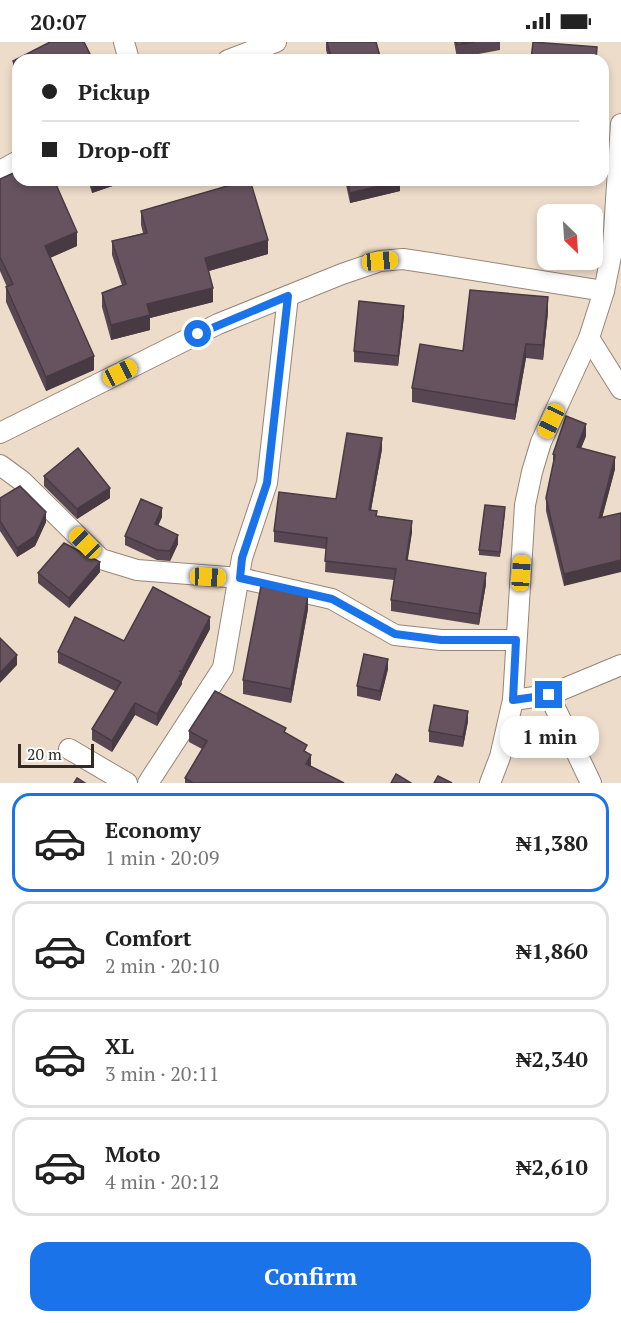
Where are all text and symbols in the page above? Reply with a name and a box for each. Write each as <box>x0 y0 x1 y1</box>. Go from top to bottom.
text: 20:07 <box>30 7 87 36</box>
text: Pickup <box>78 77 150 106</box>
text: Drop-off <box>78 135 169 164</box>
north arrow <box>537 204 603 270</box>
map controls <box>537 204 603 270</box>
car <box>361 250 399 272</box>
route start <box>184 320 211 347</box>
car <box>100 357 140 389</box>
car <box>535 401 567 441</box>
car <box>66 524 104 562</box>
car <box>511 554 531 592</box>
car <box>190 567 226 587</box>
route end <box>535 681 562 708</box>
callout: 1 min <box>500 716 598 758</box>
text: 1 min <box>522 723 577 750</box>
scale bar <box>18 741 94 768</box>
text: 20 m <box>27 743 62 765</box>
text: Economy <box>105 815 201 844</box>
icon: car <box>33 816 87 870</box>
text: ₦1,380 <box>516 828 588 857</box>
text: 1 min · 20:09 <box>105 844 219 871</box>
text: Comfort <box>105 923 191 952</box>
icon: car <box>33 924 87 978</box>
text: ₦1,860 <box>516 936 588 965</box>
text: 2 min · 20:10 <box>105 952 219 979</box>
text: XL <box>105 1031 134 1060</box>
icon: car <box>33 1032 87 1086</box>
text: ₦2,340 <box>516 1044 588 1073</box>
text: 3 min · 20:11 <box>105 1060 219 1087</box>
text: Moto <box>105 1139 160 1168</box>
icon: car <box>33 1140 87 1194</box>
text: ₦2,610 <box>516 1152 588 1181</box>
text: 4 min · 20:12 <box>105 1168 219 1195</box>
button: Confirm <box>30 1242 591 1311</box>

